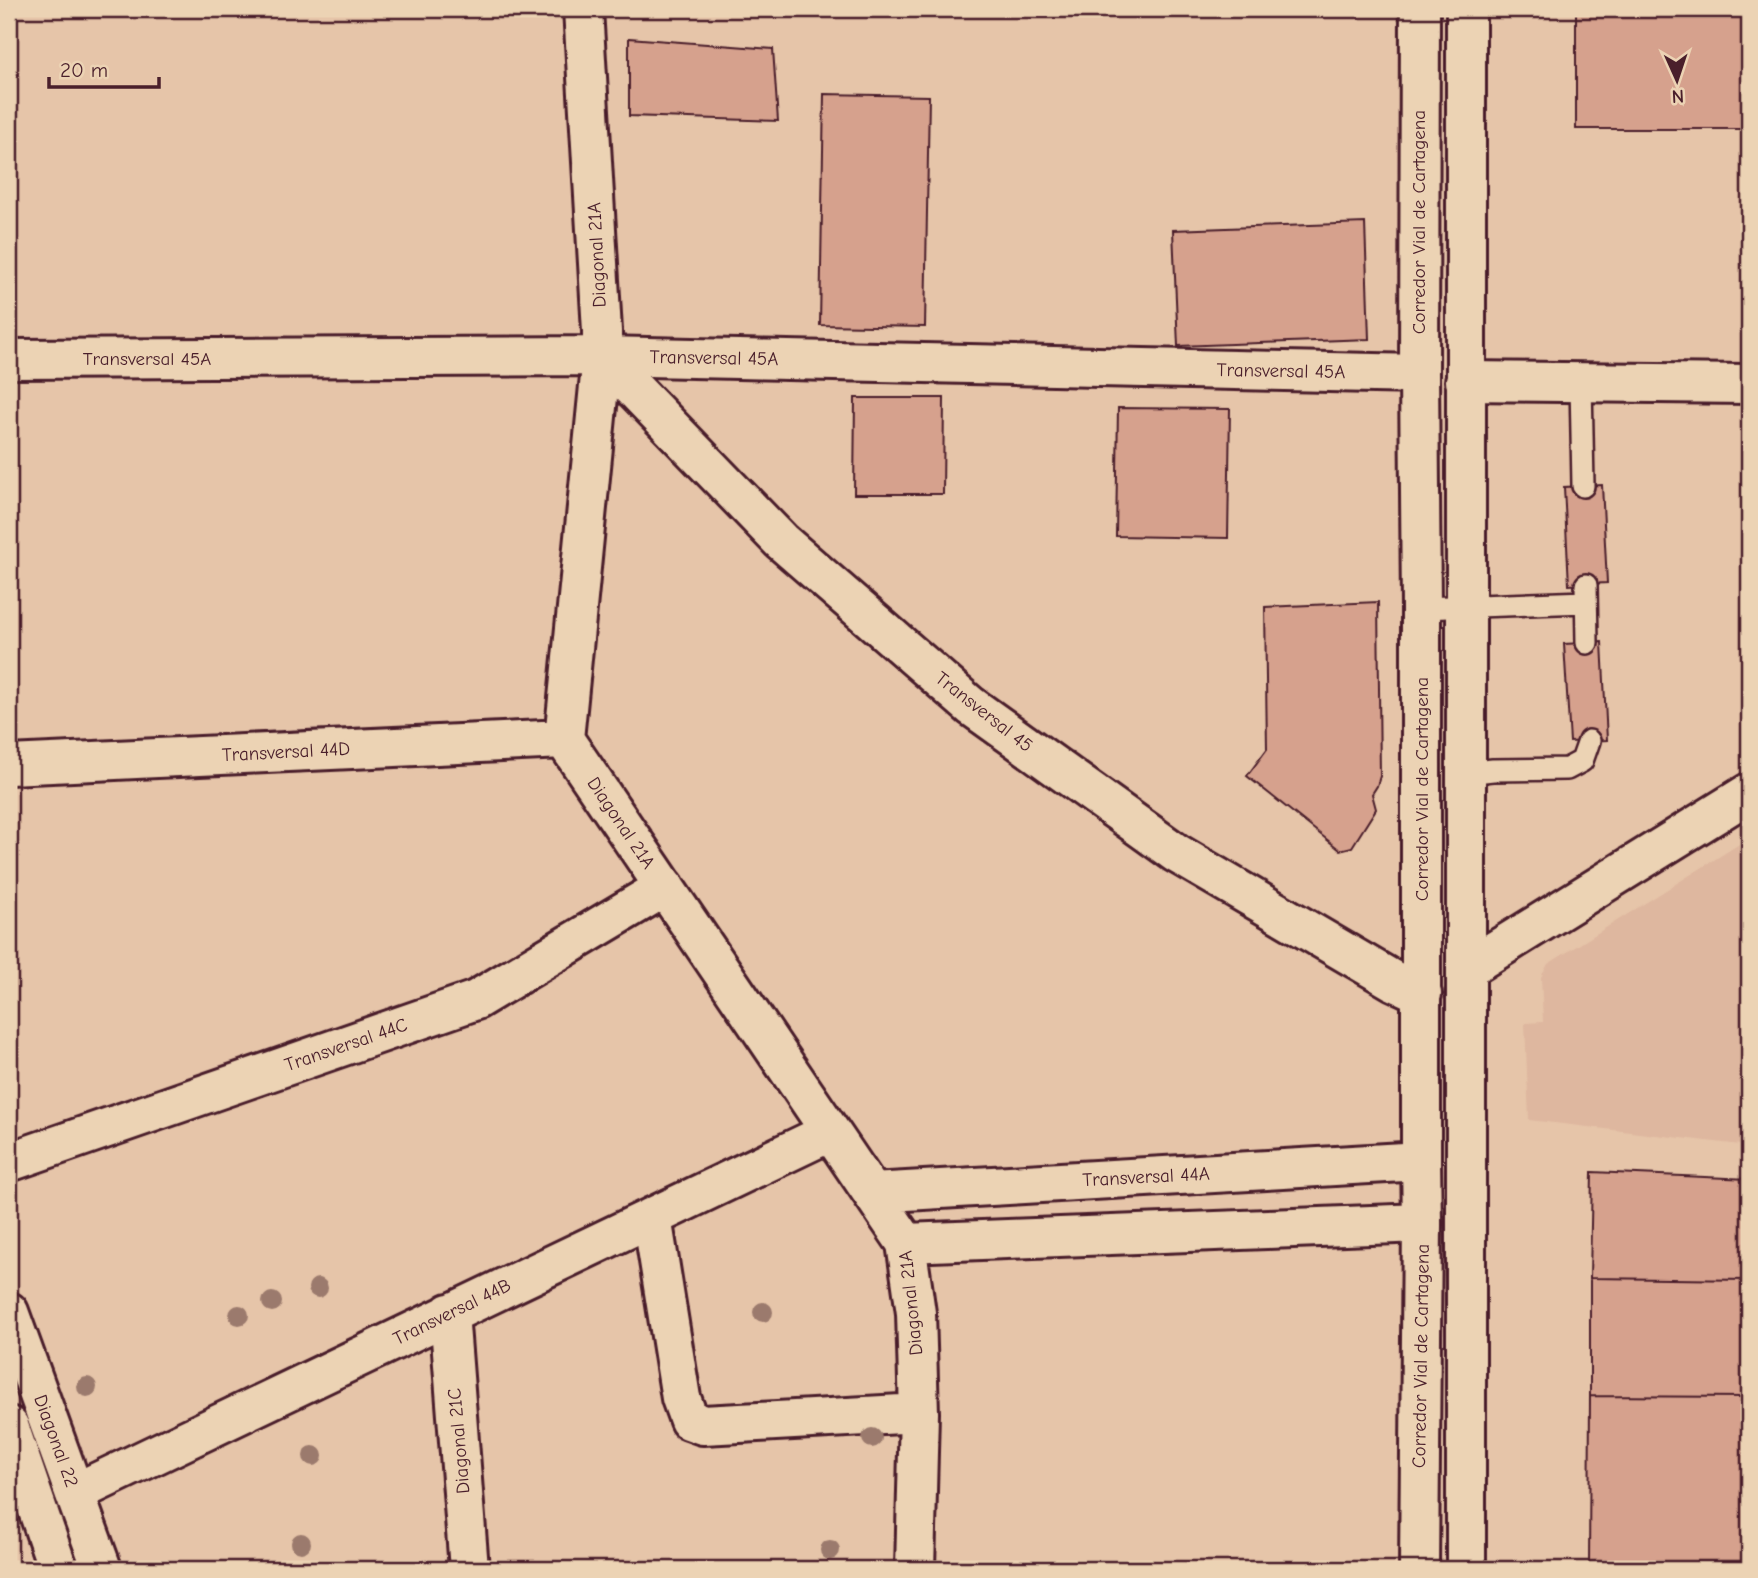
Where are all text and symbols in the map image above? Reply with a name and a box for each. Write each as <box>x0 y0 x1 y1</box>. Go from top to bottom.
scale bar <box>49 46 159 90</box>
north arrow <box>1642 46 1712 116</box>
text: 20 m <box>60 58 108 82</box>
text: N <box>1671 85 1685 107</box>
street label: Corredor Vial de Cartagena <box>1408 110 1430 334</box>
street label: Diagonal 21A <box>583 202 611 308</box>
street label: Transversal 45A <box>649 346 779 370</box>
street label: Transversal 45A <box>83 348 211 370</box>
street label: Transversal 45A <box>1216 359 1346 383</box>
street label: Transversal 45 <box>931 667 1037 757</box>
street label: Corredor Vial de Cartagena <box>1411 677 1433 901</box>
street label: Transversal 44D <box>221 738 351 766</box>
street label: Diagonal 21A <box>582 773 660 873</box>
street label: Transversal 44C <box>282 1014 410 1076</box>
street label: Transversal 44A <box>1082 1163 1210 1191</box>
street label: Corredor Vial de Cartagena <box>1408 1244 1434 1468</box>
street label: Diagonal 21A <box>895 1249 927 1357</box>
street label: Transversal 44B <box>390 1274 514 1350</box>
street label: Diagonal 21C <box>443 1387 475 1495</box>
street label: Diagonal 22 <box>29 1392 83 1490</box>

